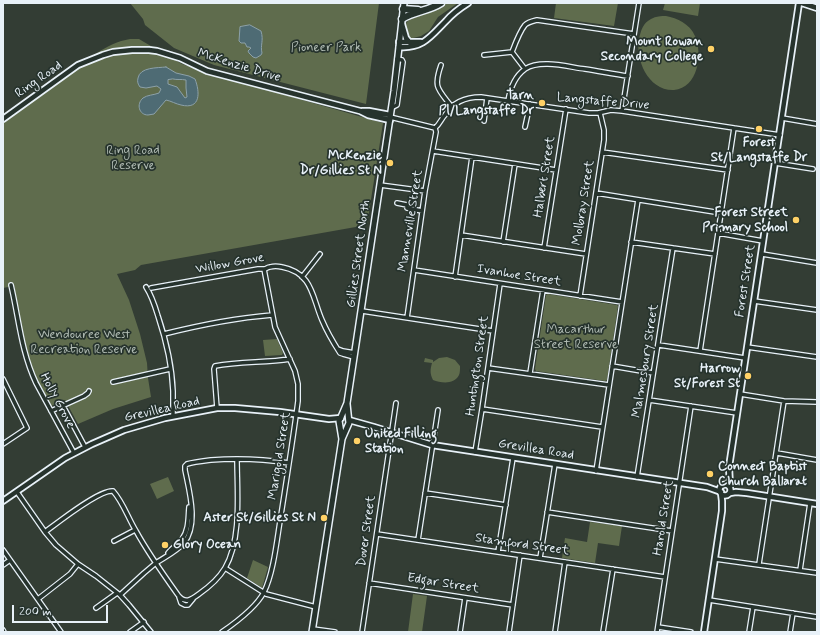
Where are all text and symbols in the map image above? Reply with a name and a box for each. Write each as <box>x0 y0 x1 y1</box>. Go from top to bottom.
place label: Mount Rowan Secondary College <box>601 34 703 65</box>
park label: Pioneer Park <box>291 40 361 56</box>
marker: Mount Rowan Secondary College <box>706 44 716 54</box>
street label: McKenzie Drive <box>196 46 282 86</box>
street label: Ring Road <box>13 58 65 102</box>
place label: Tarn Pl/Langstaffe Dr <box>439 88 534 119</box>
street label: Langstaffe Drive <box>556 90 650 114</box>
marker: Tarn Pl/Langstaffe Dr <box>537 98 547 108</box>
marker: Forest St/Langstaffe Dr <box>754 124 764 134</box>
street label: Halbert Street <box>531 135 559 219</box>
place label: Forest St/Langstaffe Dr <box>711 135 807 166</box>
park label: Ring Road Reserve <box>106 143 160 174</box>
place label: McKenzie Dr/Gillies St N <box>300 148 382 179</box>
marker: McKenzie Dr/Gillies St N <box>385 158 395 168</box>
street label: Molbray Street <box>570 159 598 247</box>
street label: Manneville Street <box>395 169 427 273</box>
street label: Gillies Street North <box>344 199 374 309</box>
place label: Forest Street Primary School <box>702 205 788 236</box>
marker: Forest Street Primary School <box>791 215 801 225</box>
street label: Forest Street <box>733 244 759 318</box>
street label: Willow Grove <box>194 250 266 278</box>
street label: Ivanhoe Street <box>476 262 562 290</box>
street label: Malmesbury Street <box>629 303 663 419</box>
street label: Huntington Street <box>463 315 493 417</box>
park label: Macarthur Street Reserve <box>534 322 618 353</box>
park label: Wendouree West Recreation Reserve <box>31 327 137 358</box>
place label: Harrow St/Forest St <box>674 361 740 392</box>
street label: Holly Grove <box>36 371 78 431</box>
marker: Harrow St/Forest St <box>743 371 753 381</box>
street label: Grevillea Road <box>123 394 201 426</box>
street label: Marigold Street <box>265 411 295 501</box>
place label: United Filling Station <box>365 426 437 457</box>
marker: United Filling Station <box>352 436 362 446</box>
street label: Grevillea Road <box>497 436 575 464</box>
place label: Connect Baptist Church Ballarat <box>718 459 807 490</box>
marker: Connect Baptist Church Ballarat <box>705 469 715 479</box>
street label: Harold Street <box>650 479 678 557</box>
street label: Dover Street <box>354 494 380 568</box>
place label: Aster St/Gillies St N <box>203 510 316 526</box>
marker: Aster St/Gillies St N <box>319 513 329 523</box>
street label: Stamford Street <box>474 531 570 559</box>
place label: Glory Ocean <box>173 537 241 553</box>
marker: Glory Ocean <box>160 540 170 550</box>
street label: Edgar Street <box>406 571 480 597</box>
scale bar <box>14 597 110 623</box>
text: 200 m <box>19 604 52 620</box>

